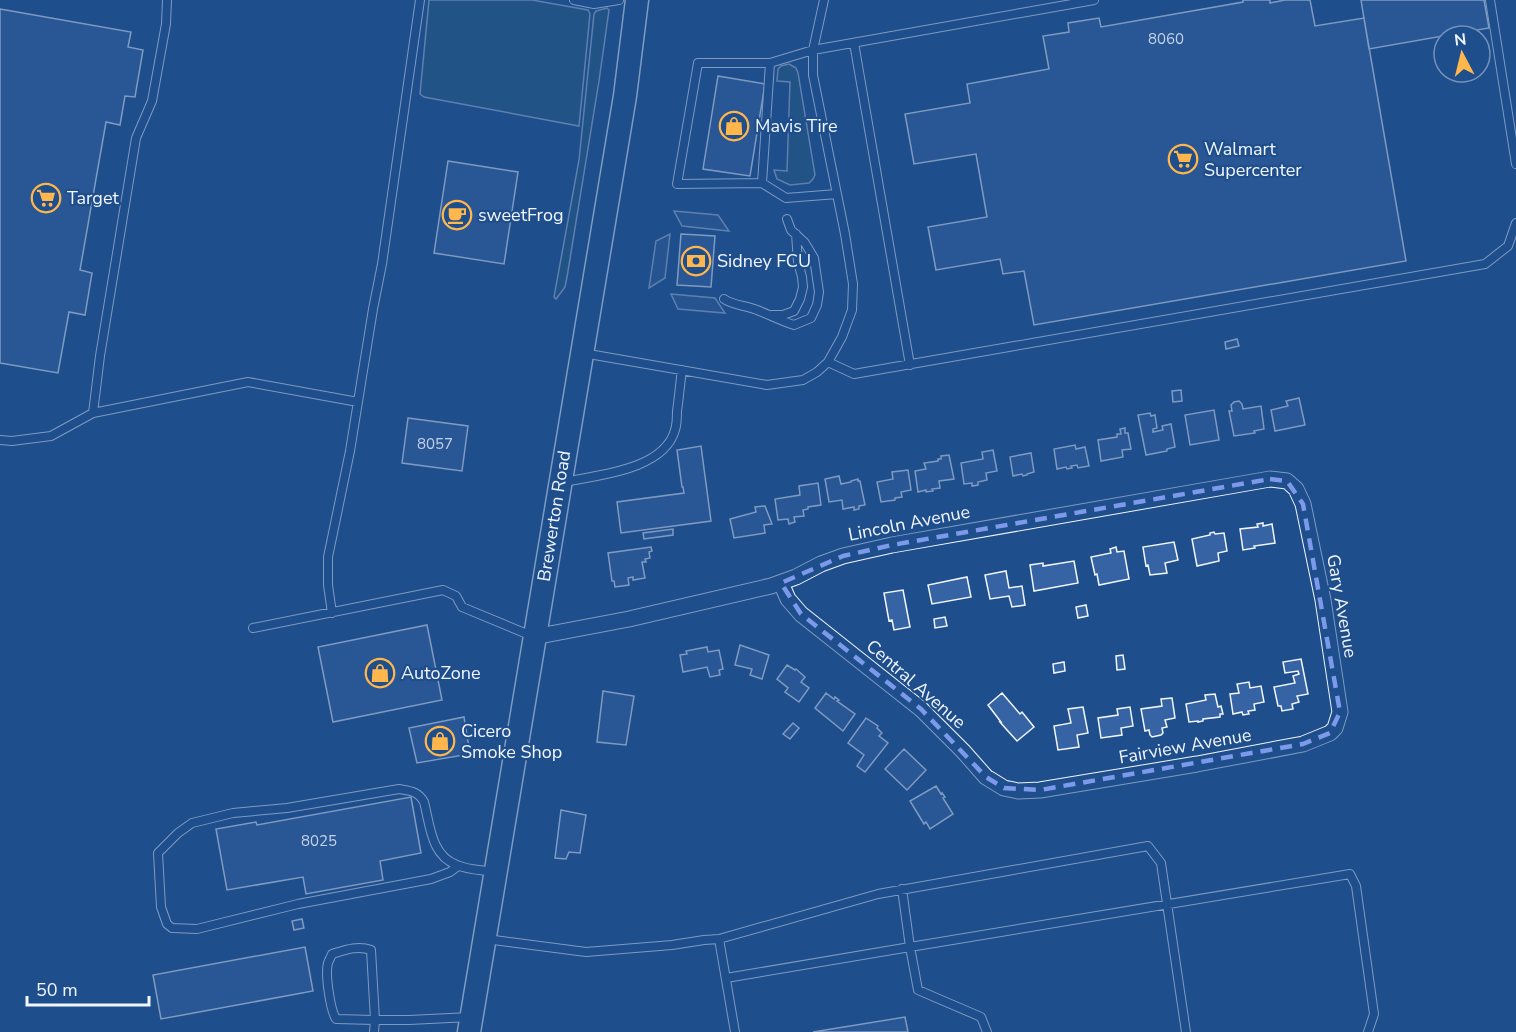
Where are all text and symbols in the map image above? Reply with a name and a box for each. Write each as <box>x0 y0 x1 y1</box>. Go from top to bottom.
north arrow <box>1432 24 1492 84</box>
text: N <box>1453 28 1468 52</box>
house number: 8060 <box>1148 29 1184 49</box>
shop icon: Mavis Tire <box>718 110 750 142</box>
place label: Mavis Tire <box>755 114 838 138</box>
place label: Walmart Supercenter <box>1204 137 1302 182</box>
supermarket icon: Walmart Supercenter <box>1167 143 1199 175</box>
supermarket icon: Target <box>30 182 62 214</box>
place label: Target <box>67 186 119 210</box>
cafe icon: sweetFrog <box>441 199 473 231</box>
place label: sweetFrog <box>478 203 564 227</box>
bank icon: Sidney FCU <box>680 245 712 277</box>
place label: Sidney FCU <box>717 249 811 273</box>
house number: 8057 <box>417 434 453 454</box>
street label: Brewerton Road <box>532 449 576 583</box>
street label: Lincoln Avenue <box>846 499 972 547</box>
street label: Gary Avenue <box>1321 552 1363 660</box>
street label: Central Avenue <box>861 634 971 734</box>
shop icon: AutoZone <box>364 657 396 689</box>
place label: AutoZone <box>401 661 481 685</box>
place label: Cicero Smoke Shop <box>461 719 562 764</box>
street label: Fairview Avenue <box>1117 723 1253 769</box>
shop icon: Cicero Smoke Shop <box>424 725 456 757</box>
house number: 8025 <box>301 831 337 851</box>
scale bar <box>27 969 148 1007</box>
text: 50 m <box>36 978 78 1002</box>

